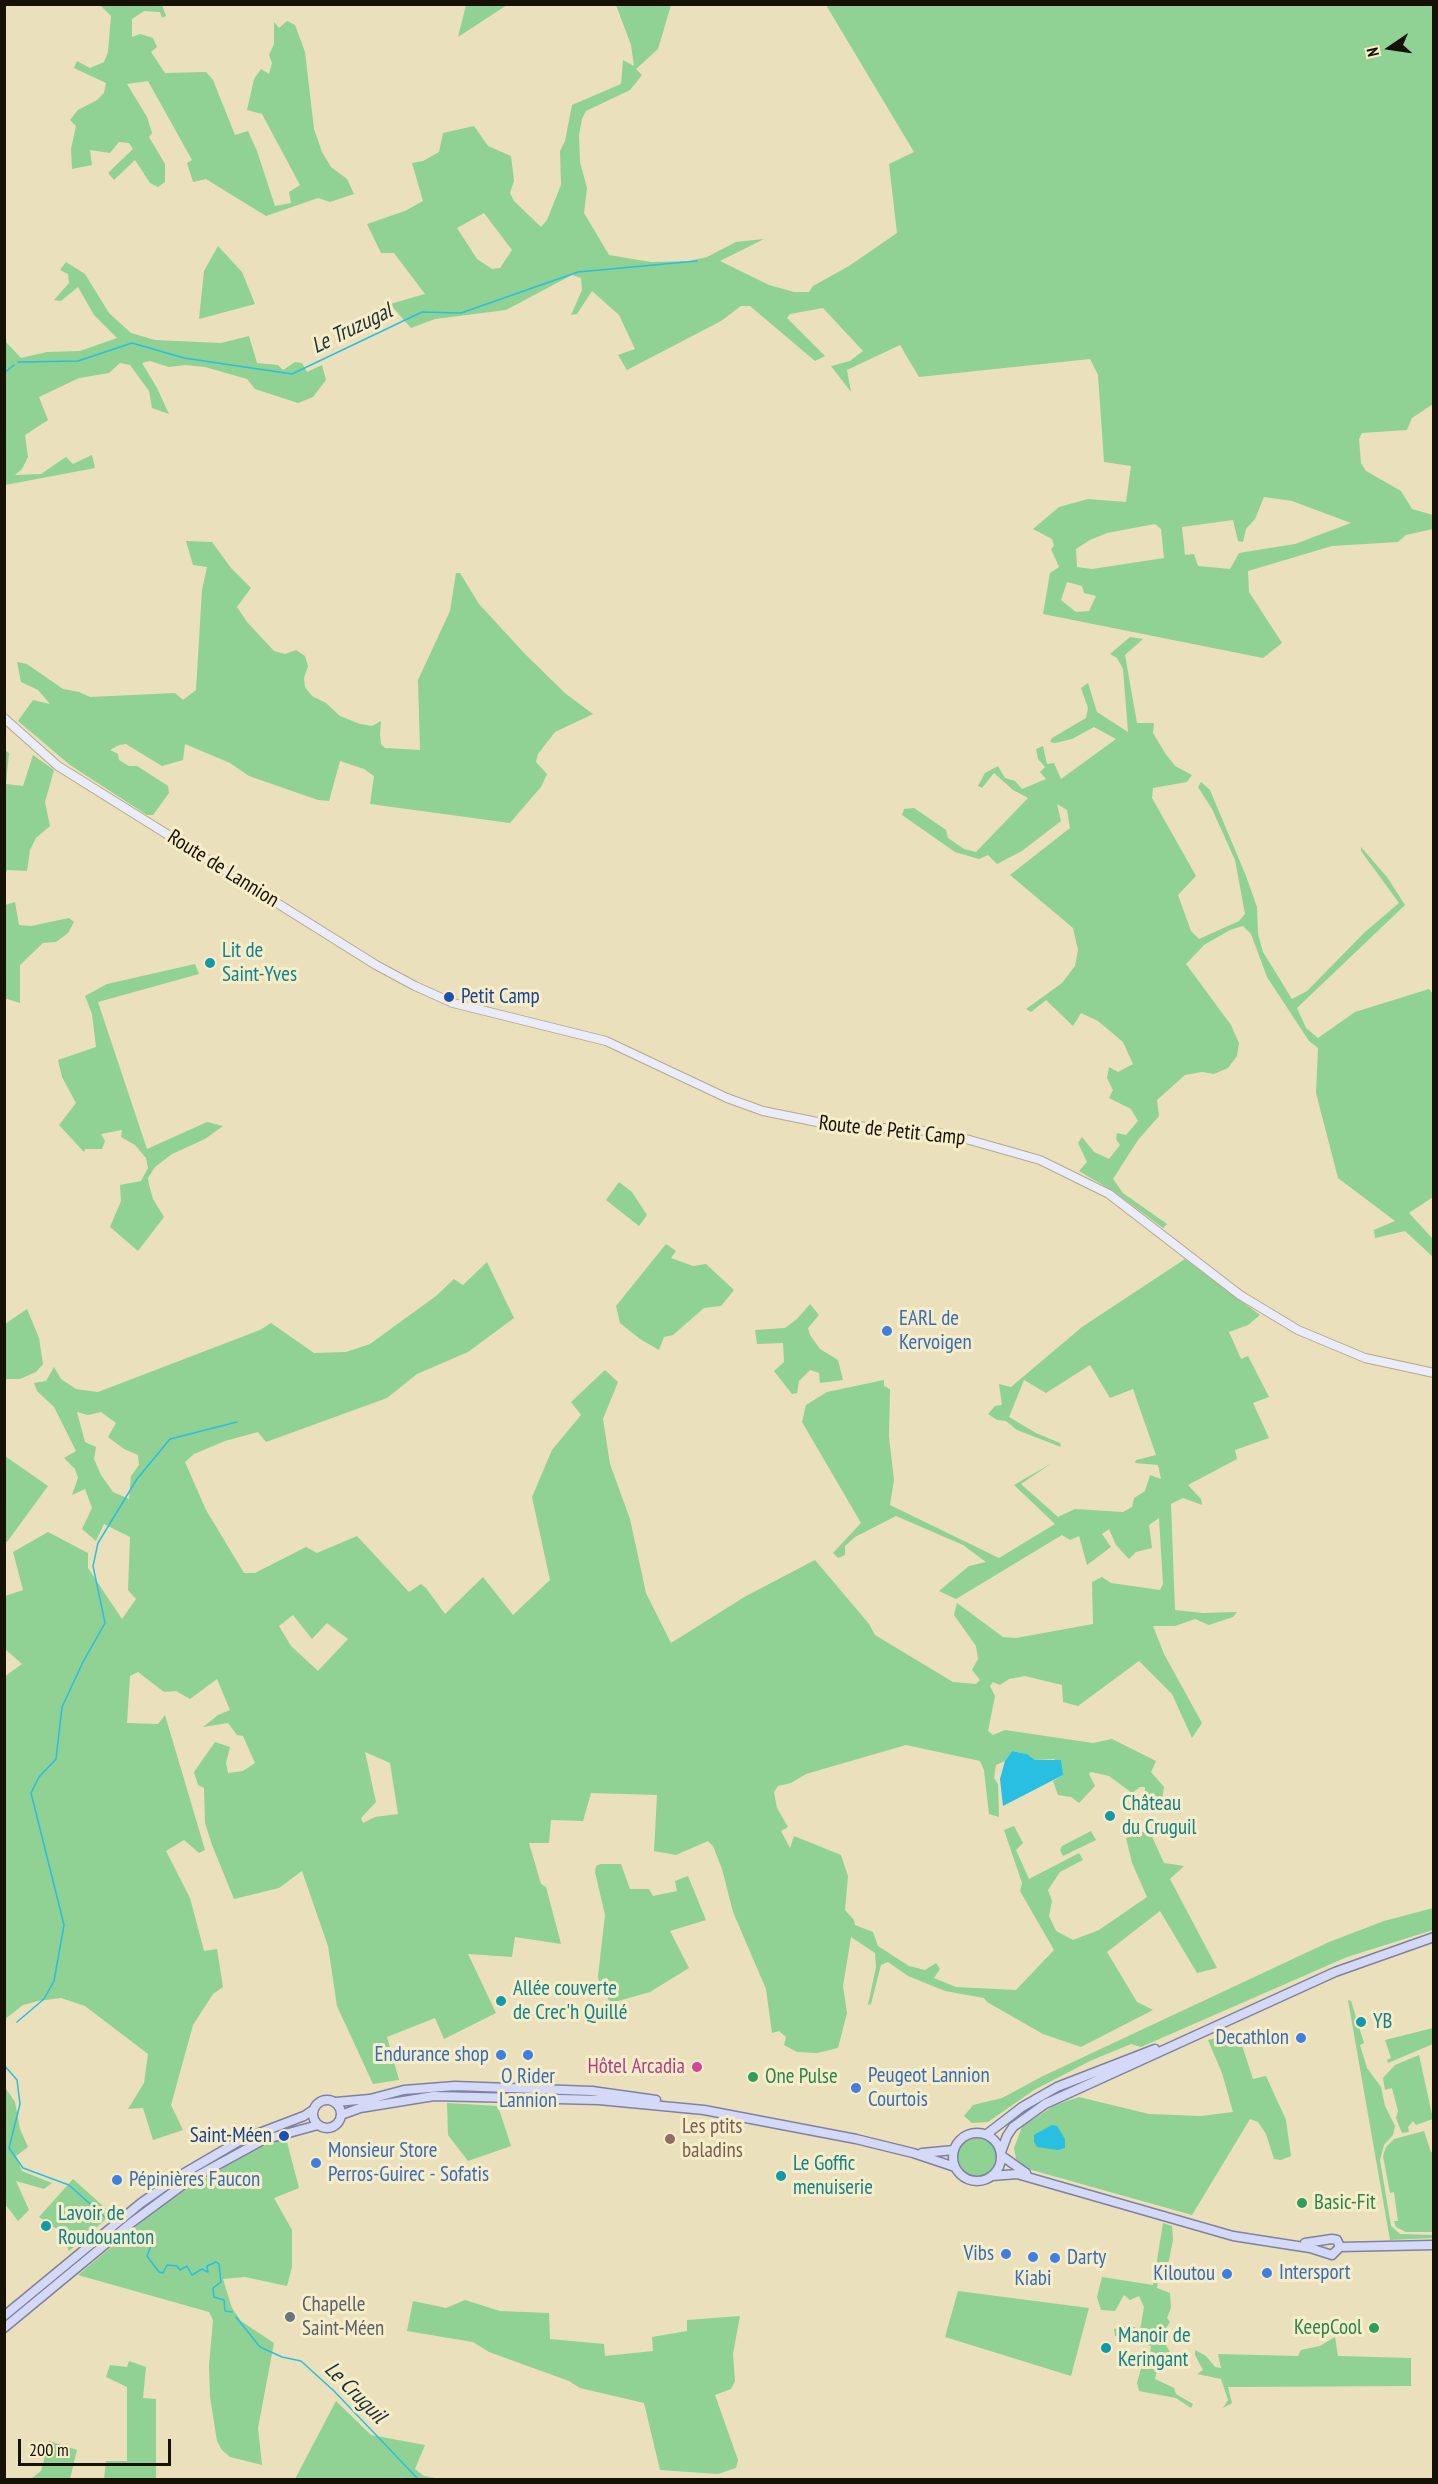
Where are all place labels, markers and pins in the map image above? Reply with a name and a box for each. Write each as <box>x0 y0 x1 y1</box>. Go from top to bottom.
place label: Lit de Saint-Yves <box>222 938 297 988</box>
marker: Lit de Saint-Yves <box>203 956 217 970</box>
place label: Petit Camp <box>461 984 540 1010</box>
marker: Petit Camp <box>442 990 456 1004</box>
place label: EARL de Kervoigen <box>899 1306 972 1356</box>
marker: EARL de Kervoigen <box>880 1324 894 1338</box>
place label: Château du Cruguil <box>1122 1791 1197 1841</box>
marker: Château du Cruguil <box>1103 1809 1117 1823</box>
place label: Allée couverte de Crec'h Quillé <box>513 1976 627 2026</box>
marker: Allée couverte de Crec'h Quillé <box>494 1994 508 2008</box>
place label: YB <box>1373 2009 1392 2035</box>
marker: YB <box>1354 2015 1368 2029</box>
place label: Decathlon <box>1215 2025 1289 2051</box>
marker: Decathlon <box>1294 2031 1308 2045</box>
place label: Endurance shop <box>374 2042 489 2068</box>
marker: Endurance shop <box>494 2048 508 2062</box>
marker: O Rider Lannion <box>521 2048 535 2062</box>
place label: Hôtel Arcadia <box>587 2054 685 2080</box>
marker: Hôtel Arcadia <box>690 2060 704 2074</box>
place label: Peugeot Lannion Courtois <box>868 2063 990 2113</box>
place label: O Rider Lannion <box>499 2064 557 2114</box>
place label: One Pulse <box>765 2064 838 2090</box>
marker: One Pulse <box>746 2070 760 2084</box>
marker: Peugeot Lannion Courtois <box>849 2081 863 2095</box>
place label: Les ptits baladins <box>682 2114 743 2164</box>
place label: Saint-Méen <box>190 2123 272 2149</box>
marker: Saint-Méen <box>277 2129 291 2143</box>
marker: Les ptits baladins <box>663 2132 677 2146</box>
place label: Monsieur Store Perros-Guirec - Sofatis <box>328 2138 489 2188</box>
place label: Le Goffic menuiserie <box>793 2151 873 2201</box>
marker: Monsieur Store Perros-Guirec - Sofatis <box>309 2156 323 2170</box>
place label: Pépinières Faucon <box>129 2167 260 2193</box>
marker: Le Goffic menuiserie <box>774 2169 788 2183</box>
marker: Pépinières Faucon <box>110 2173 124 2187</box>
place label: Basic-Fit <box>1314 2190 1376 2216</box>
marker: Basic-Fit <box>1295 2196 1309 2210</box>
place label: Lavoir de Roudouanton <box>58 2201 154 2251</box>
marker: Lavoir de Roudouanton <box>39 2219 53 2233</box>
place label: Vibs <box>964 2241 994 2267</box>
place label: Darty <box>1067 2245 1106 2271</box>
marker: Vibs <box>999 2247 1013 2261</box>
marker: Kiabi <box>1026 2250 1040 2264</box>
marker: Darty <box>1048 2251 1062 2265</box>
place label: Intersport <box>1279 2260 1350 2286</box>
place label: Kiloutou <box>1153 2261 1215 2287</box>
place label: Kiabi <box>1015 2266 1051 2292</box>
marker: Intersport <box>1260 2266 1274 2280</box>
marker: Kiloutou <box>1220 2267 1234 2281</box>
place label: Chapelle Saint-Méen <box>302 2292 384 2342</box>
marker: Chapelle Saint-Méen <box>283 2310 297 2324</box>
place label: KeepCool <box>1294 2315 1362 2341</box>
marker: KeepCool <box>1367 2321 1381 2335</box>
place label: Manoir de Keringant <box>1118 2323 1191 2373</box>
marker: Manoir de Keringant <box>1099 2341 1113 2355</box>

